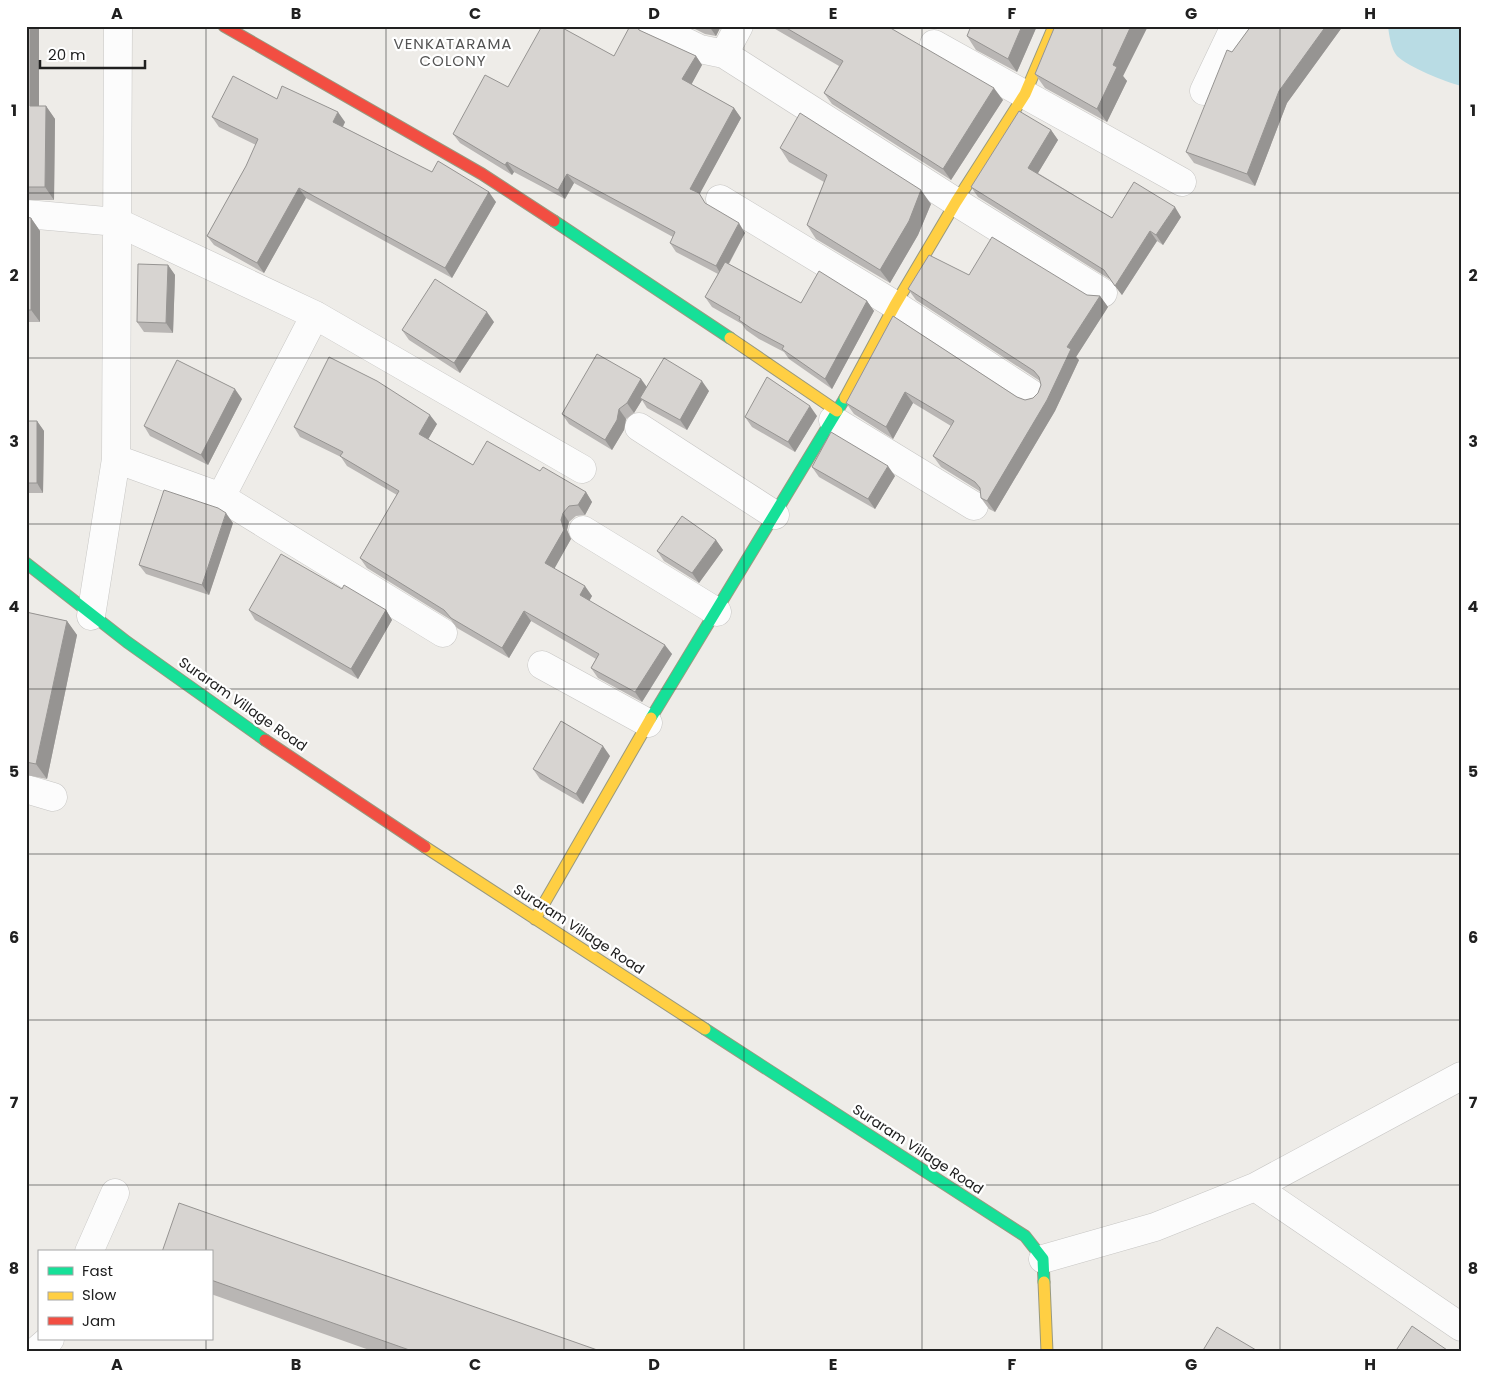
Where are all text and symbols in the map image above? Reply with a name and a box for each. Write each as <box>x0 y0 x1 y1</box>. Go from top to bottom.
text: A <box>111 2 123 25</box>
text: B <box>291 2 301 25</box>
text: C <box>469 2 481 25</box>
text: D <box>648 2 660 25</box>
text: E <box>829 2 837 25</box>
text: F <box>1008 2 1017 25</box>
text: G <box>1185 2 1197 25</box>
text: H <box>1364 2 1376 25</box>
district label: VENKATARAMA COLONY <box>394 33 512 71</box>
scale bar <box>40 38 145 70</box>
text: 20 m <box>48 44 86 65</box>
text: 1 <box>11 99 17 122</box>
text: 1 <box>1470 99 1476 122</box>
text: 2 <box>9 264 19 287</box>
text: 2 <box>1468 264 1478 287</box>
text: 3 <box>9 430 19 453</box>
text: 3 <box>1468 430 1478 453</box>
text: 4 <box>9 595 20 618</box>
text: 4 <box>1468 595 1479 618</box>
street label: Suraram Village Road <box>175 652 311 756</box>
text: 5 <box>9 760 19 783</box>
text: 5 <box>1468 760 1478 783</box>
street label: Suraram Village Road <box>510 879 648 979</box>
text: 6 <box>9 926 19 949</box>
text: 6 <box>1468 926 1478 949</box>
text: 7 <box>10 1091 19 1114</box>
text: 7 <box>1469 1091 1478 1114</box>
street label: Suraram Village Road <box>849 1099 987 1199</box>
legend <box>38 1250 212 1340</box>
text: 8 <box>9 1257 19 1280</box>
text: 8 <box>1468 1257 1478 1280</box>
text: Fast <box>82 1260 113 1281</box>
text: Slow <box>82 1284 117 1305</box>
text: Jam <box>82 1310 116 1331</box>
text: A <box>111 1353 123 1376</box>
text: B <box>291 1353 301 1376</box>
text: C <box>469 1353 481 1376</box>
text: D <box>648 1353 660 1376</box>
text: E <box>829 1353 837 1376</box>
text: F <box>1008 1353 1017 1376</box>
text: G <box>1185 1353 1197 1376</box>
text: H <box>1364 1353 1376 1376</box>

